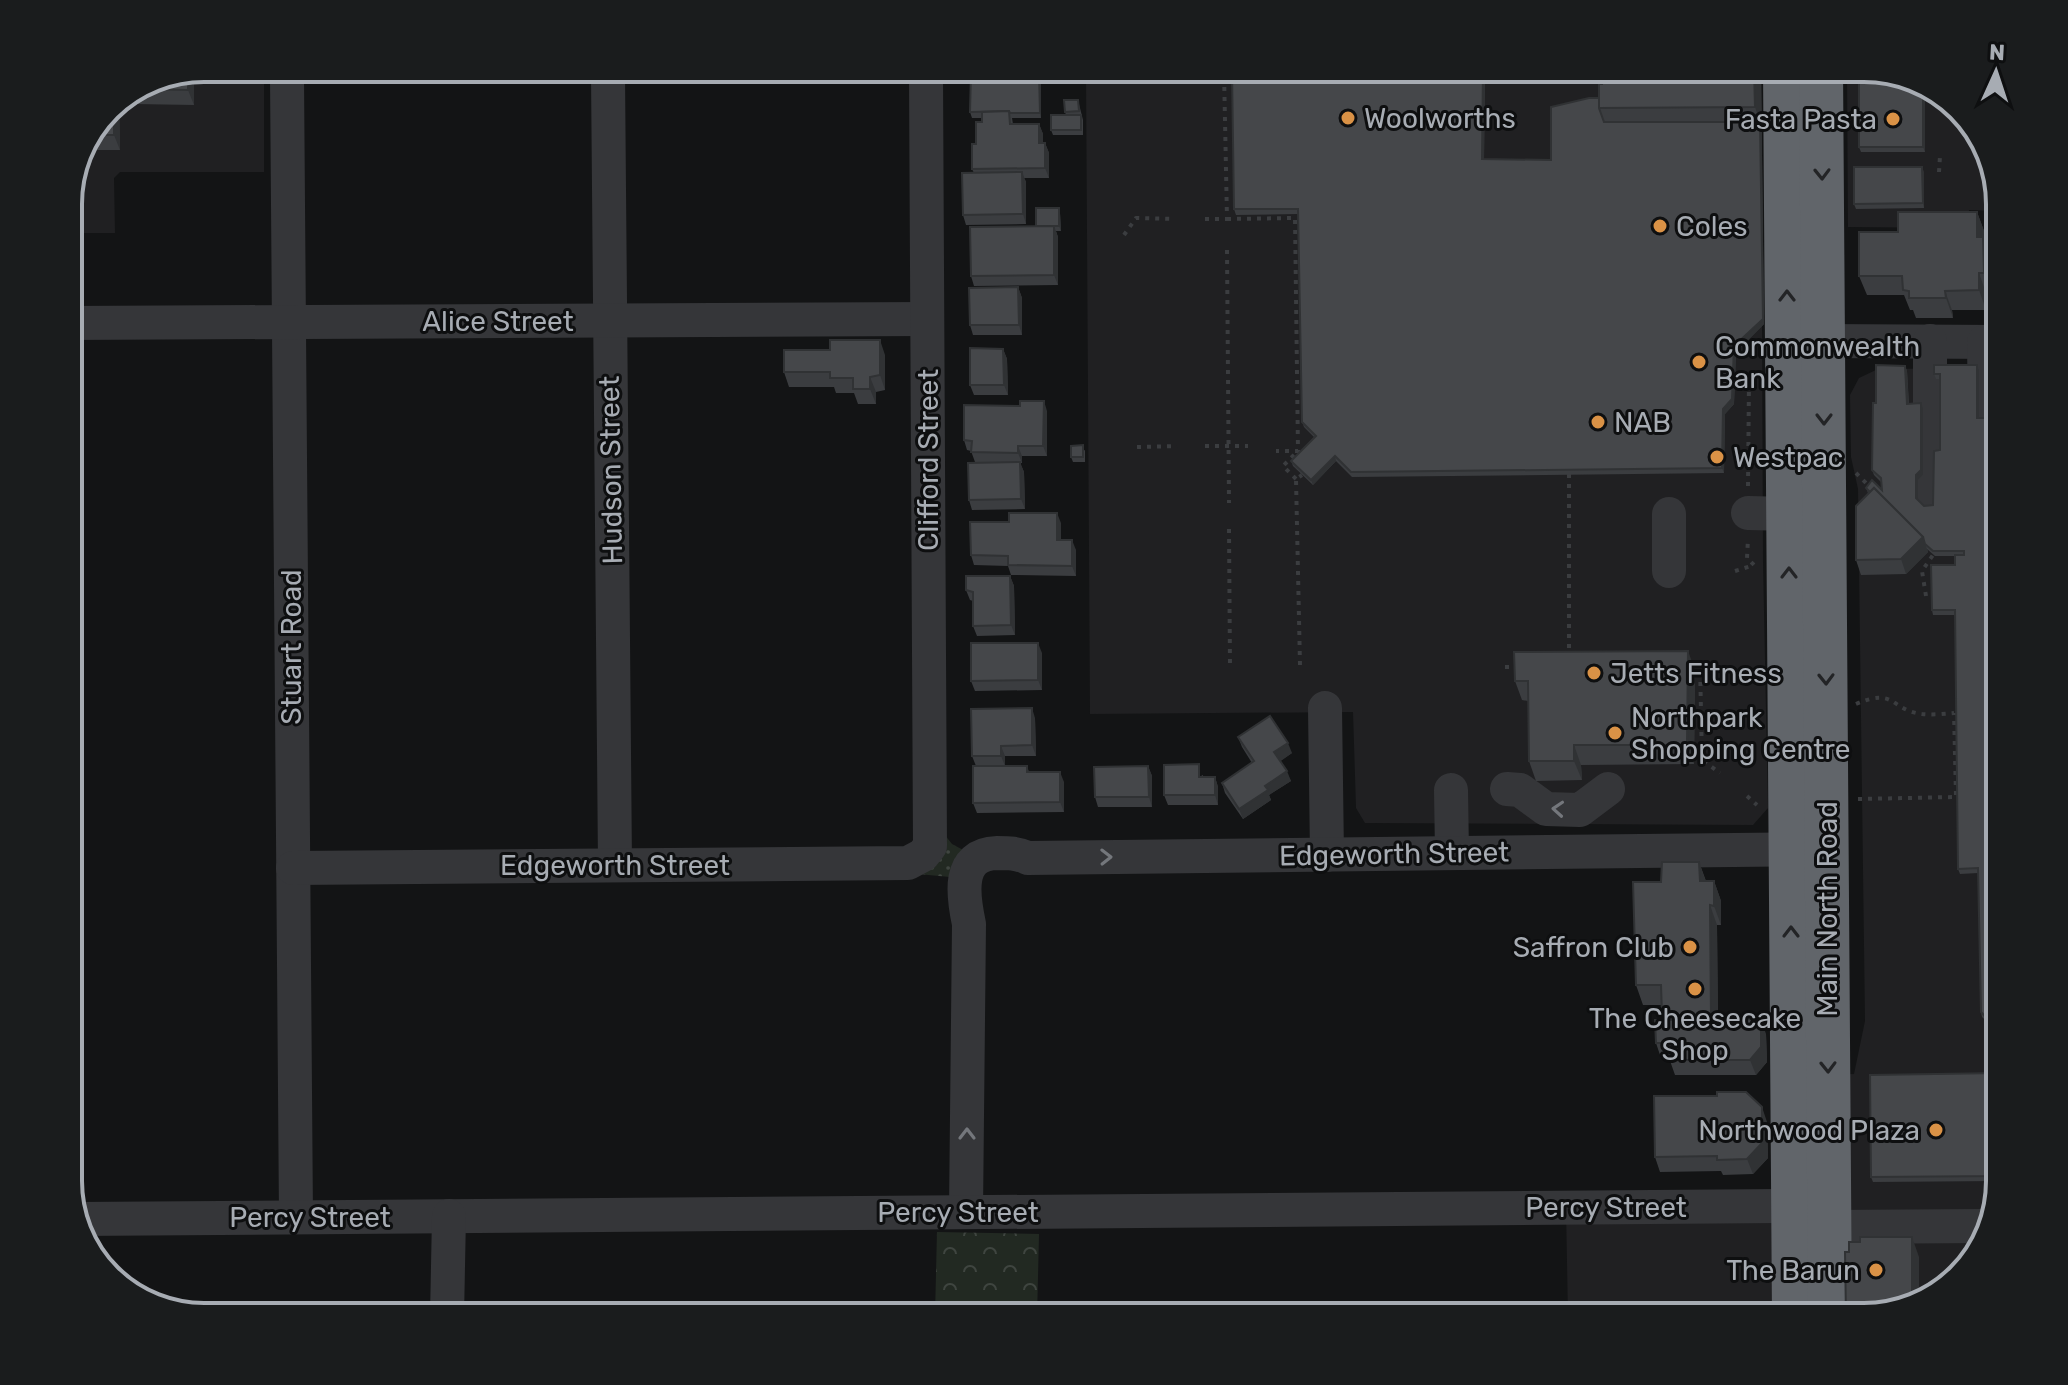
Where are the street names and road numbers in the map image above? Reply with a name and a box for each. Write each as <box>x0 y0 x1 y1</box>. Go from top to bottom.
street label: Alice Street <box>422 305 574 338</box>
street label: Clifford Street <box>912 369 945 551</box>
street label: Hudson Street <box>593 375 629 565</box>
street label: Stuart Road <box>275 569 308 725</box>
street label: Main North Road <box>1811 801 1844 1017</box>
street label: Edgeworth Street <box>1279 835 1509 873</box>
street label: Edgeworth Street <box>500 849 730 882</box>
street label: Percy Street <box>1525 1191 1687 1224</box>
street label: Percy Street <box>877 1196 1039 1229</box>
street label: Percy Street <box>229 1201 391 1234</box>

